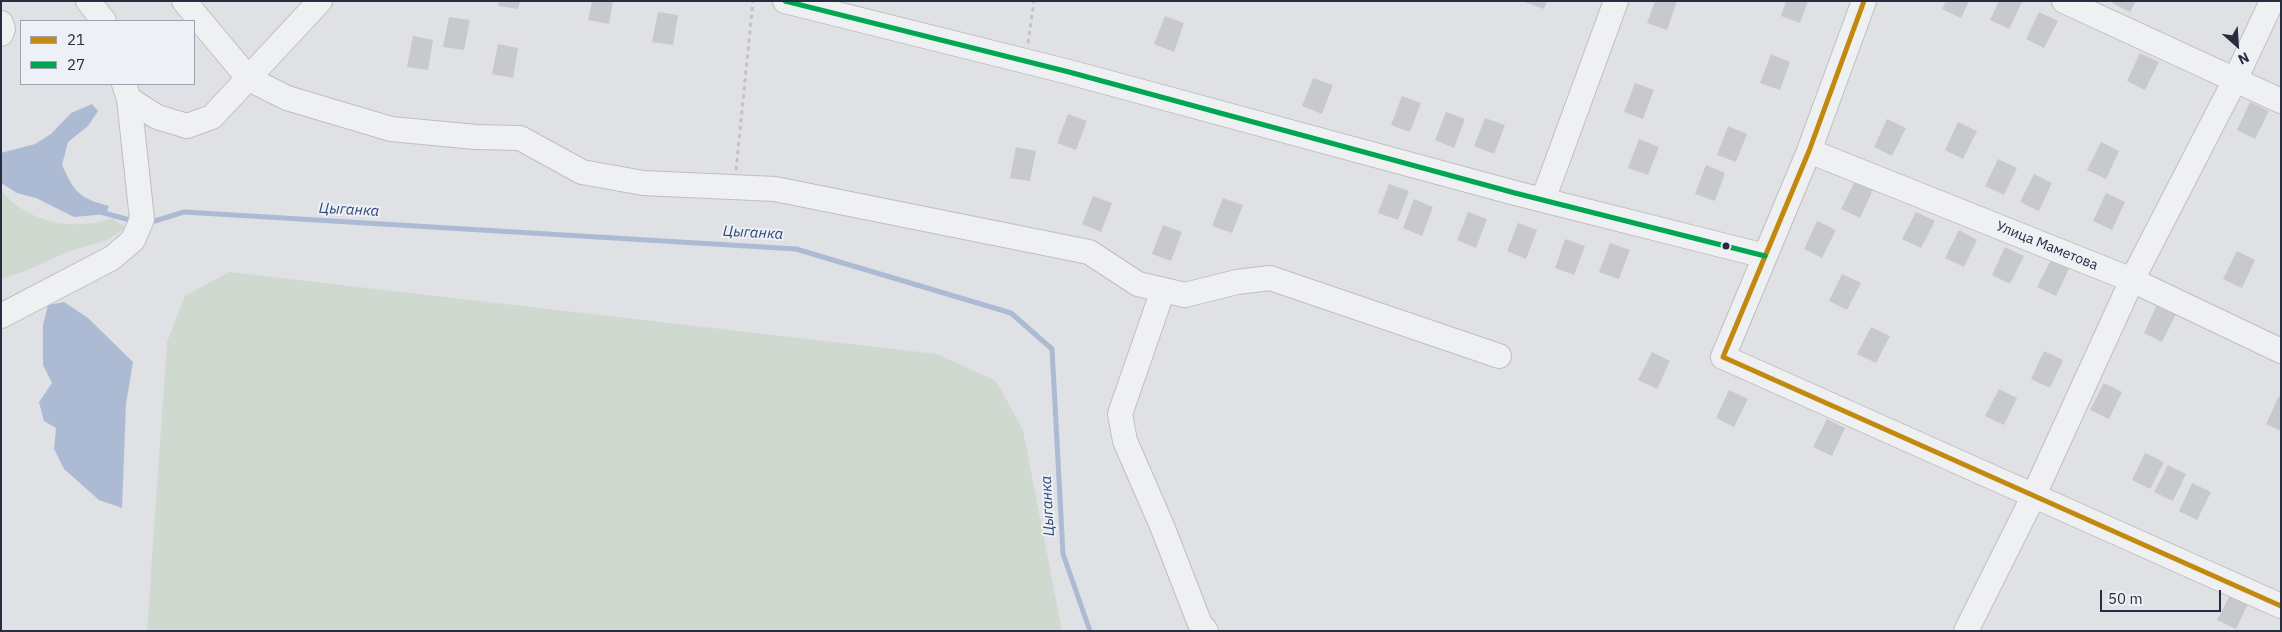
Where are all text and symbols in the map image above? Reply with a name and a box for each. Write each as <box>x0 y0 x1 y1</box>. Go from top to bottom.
legend <box>20 20 195 85</box>
north arrow <box>2212 20 2262 70</box>
text: 21 <box>67 30 85 49</box>
text: N <box>2235 48 2252 69</box>
text: 27 <box>67 55 85 74</box>
water label: Цыганка <box>318 199 380 221</box>
street label: Улица Маметова <box>1994 218 2100 274</box>
water label: Цыганка <box>722 222 784 244</box>
unlabelled marker <box>1721 241 1731 251</box>
water label: Цыганка <box>1037 475 1059 537</box>
scale bar <box>2102 580 2223 612</box>
text: 50 m <box>2108 589 2143 608</box>

